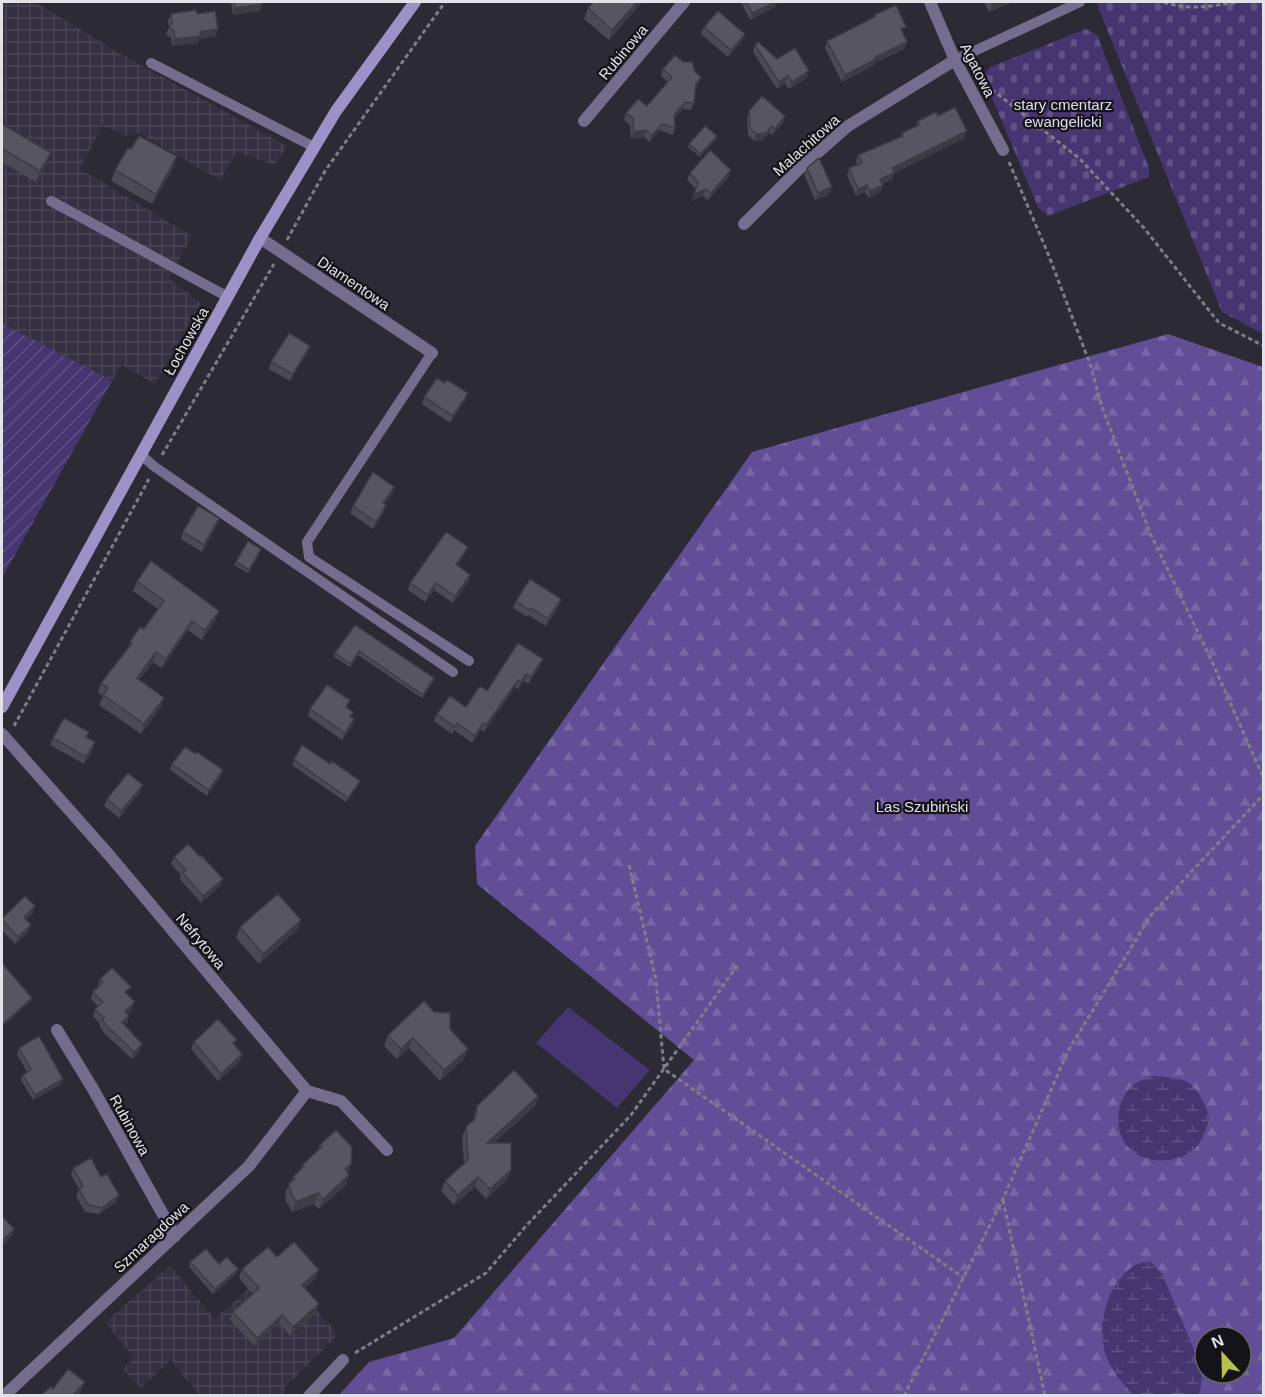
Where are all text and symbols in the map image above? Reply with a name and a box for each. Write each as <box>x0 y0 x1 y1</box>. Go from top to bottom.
street label: Rubinowa <box>595 20 651 83</box>
street label: Agatowa <box>957 40 999 100</box>
park label: stary cmentarz ewangelicki <box>1014 96 1112 130</box>
street label: Malachitowa <box>769 110 843 179</box>
street label: Diamentowa <box>315 253 394 314</box>
street label: Łochowska <box>160 303 212 378</box>
park label: Las Szubiński <box>876 798 968 815</box>
street label: Nefrytowa <box>173 910 230 973</box>
street label: Rubinowa <box>106 1092 154 1159</box>
street label: Szmaragdowa <box>110 1198 192 1276</box>
north arrow <box>1193 1325 1253 1385</box>
text: N <box>1209 1332 1226 1352</box>

